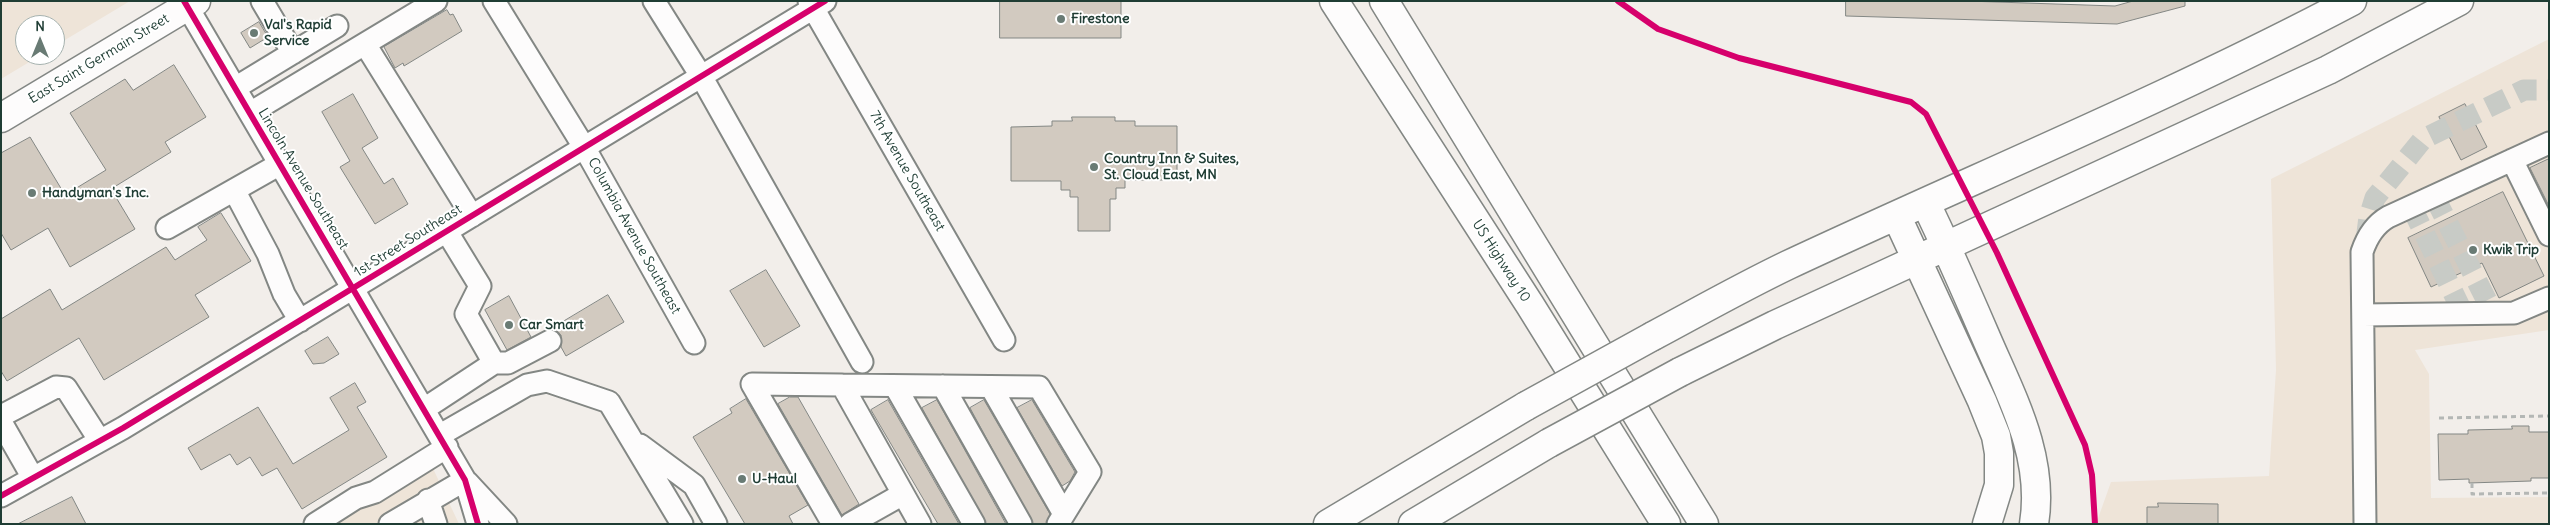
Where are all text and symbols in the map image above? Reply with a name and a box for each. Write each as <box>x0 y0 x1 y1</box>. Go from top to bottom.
street label: East Saint Germain Street <box>26 10 172 108</box>
place label: Firestone <box>1071 11 1130 27</box>
marker: Firestone <box>1055 13 1067 25</box>
north arrow <box>15 15 65 65</box>
text: N <box>35 17 45 35</box>
place label: Val's Rapid Service <box>264 17 332 49</box>
marker: Val's Rapid Service <box>248 27 260 39</box>
street label: Lincoln Avenue Southeast <box>254 105 352 253</box>
street label: 7th Avenue Southeast <box>866 108 948 234</box>
place label: Country Inn & Suites, St. Cloud East, MN <box>1104 151 1239 184</box>
street label: Columbia Avenue Southeast <box>584 155 684 317</box>
marker: Country Inn & Suites, St. Cloud East, MN <box>1088 161 1100 173</box>
place label: Handyman's Inc. <box>42 185 149 201</box>
marker: Handyman's Inc. <box>26 187 38 199</box>
street label: 1st Street Southeast <box>351 201 465 281</box>
street label: US Highway 10 <box>1468 217 1534 305</box>
place label: Kwik Trip <box>2483 242 2539 258</box>
marker: Kwik Trip <box>2467 244 2479 256</box>
place label: Car Smart <box>519 317 584 333</box>
marker: Car Smart <box>503 319 515 331</box>
place label: U-Haul <box>752 471 797 487</box>
marker: U-Haul <box>736 473 748 485</box>

